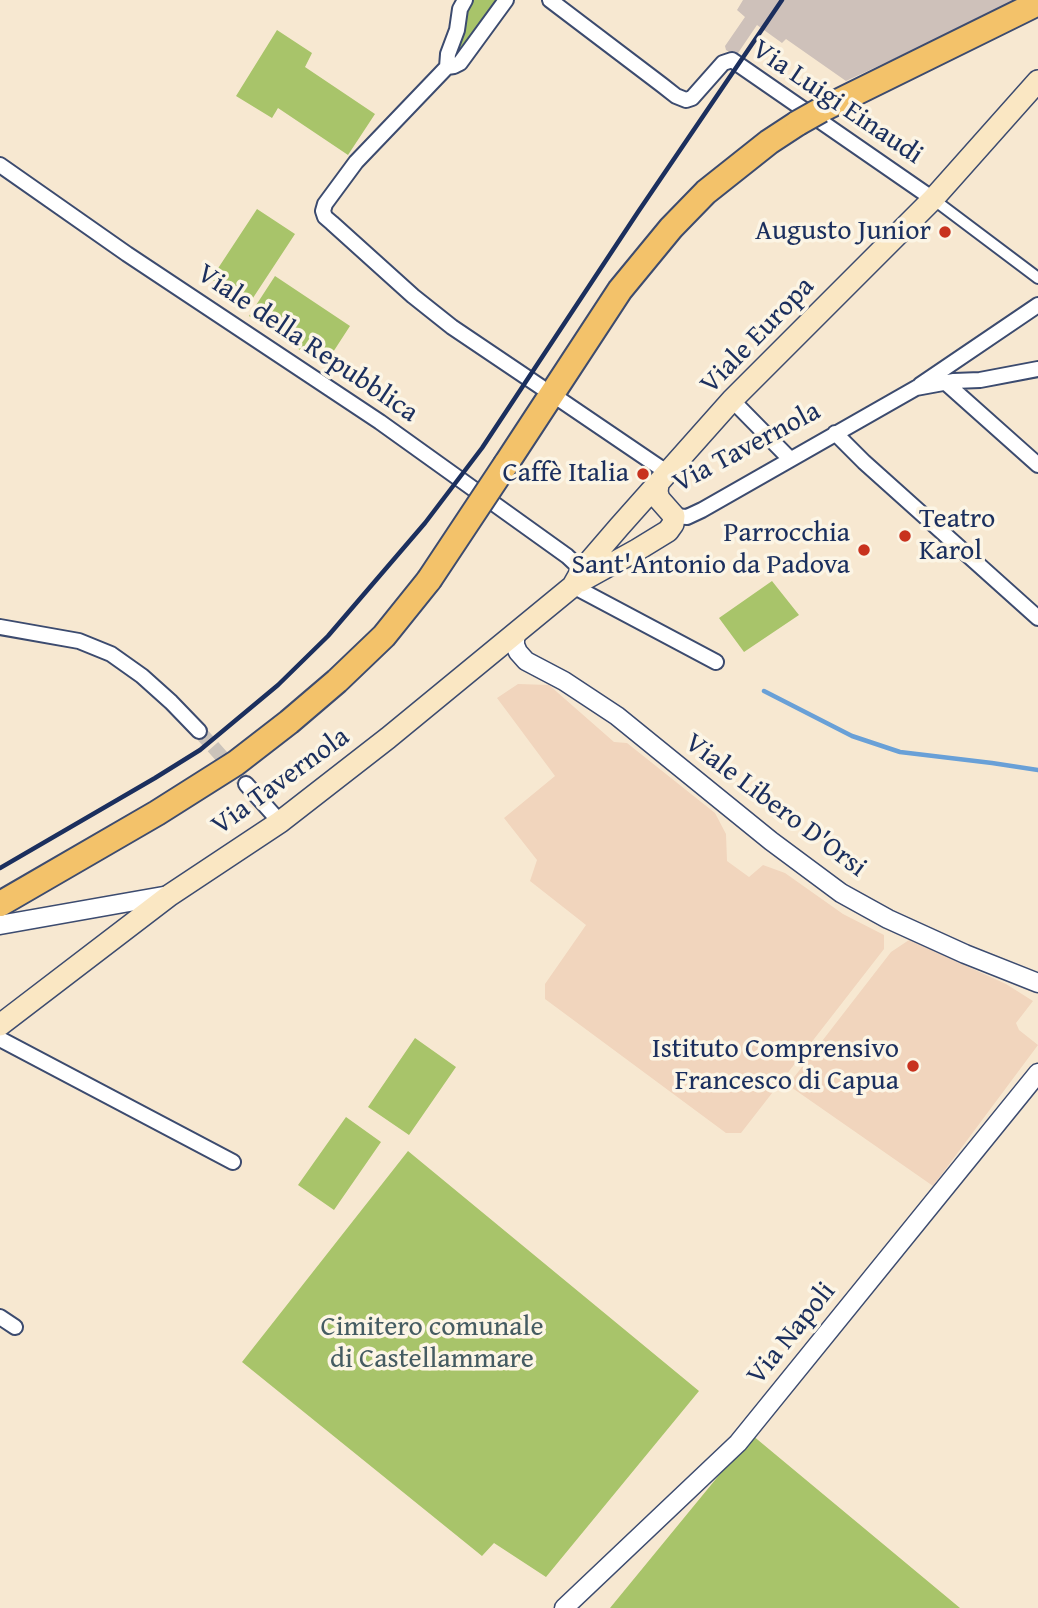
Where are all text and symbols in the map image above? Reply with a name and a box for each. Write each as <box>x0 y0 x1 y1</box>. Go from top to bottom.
street label: Via Luigi Einaudi <box>745 33 929 173</box>
place label: Augusto Junior <box>755 215 931 249</box>
marker: Augusto Junior <box>937 224 953 240</box>
street label: Viale della Repubblica <box>190 257 424 431</box>
street label: Viale Europa <box>694 271 822 401</box>
street label: Via Tavernola <box>668 395 826 501</box>
place label: Caffè Italia <box>503 457 629 491</box>
marker: Caffè Italia <box>635 466 651 482</box>
place label: Teatro Karol <box>919 503 995 569</box>
place label: Parrocchia Sant'Antonio da Padova <box>571 517 850 583</box>
marker: Teatro Karol <box>897 528 913 544</box>
marker: Parrocchia Sant'Antonio da Padova <box>856 542 872 558</box>
street label: Via Tavernola <box>206 721 356 843</box>
street label: Viale Libero D'Orsi <box>677 727 873 885</box>
place label: Istituto Comprensivo Francesco di Capua <box>652 1033 899 1099</box>
marker: Istituto Comprensivo Francesco di Capua <box>905 1058 921 1074</box>
street label: Via Napoli <box>740 1276 844 1392</box>
park label: Cimitero comunale di Castellammare <box>320 1311 544 1377</box>

